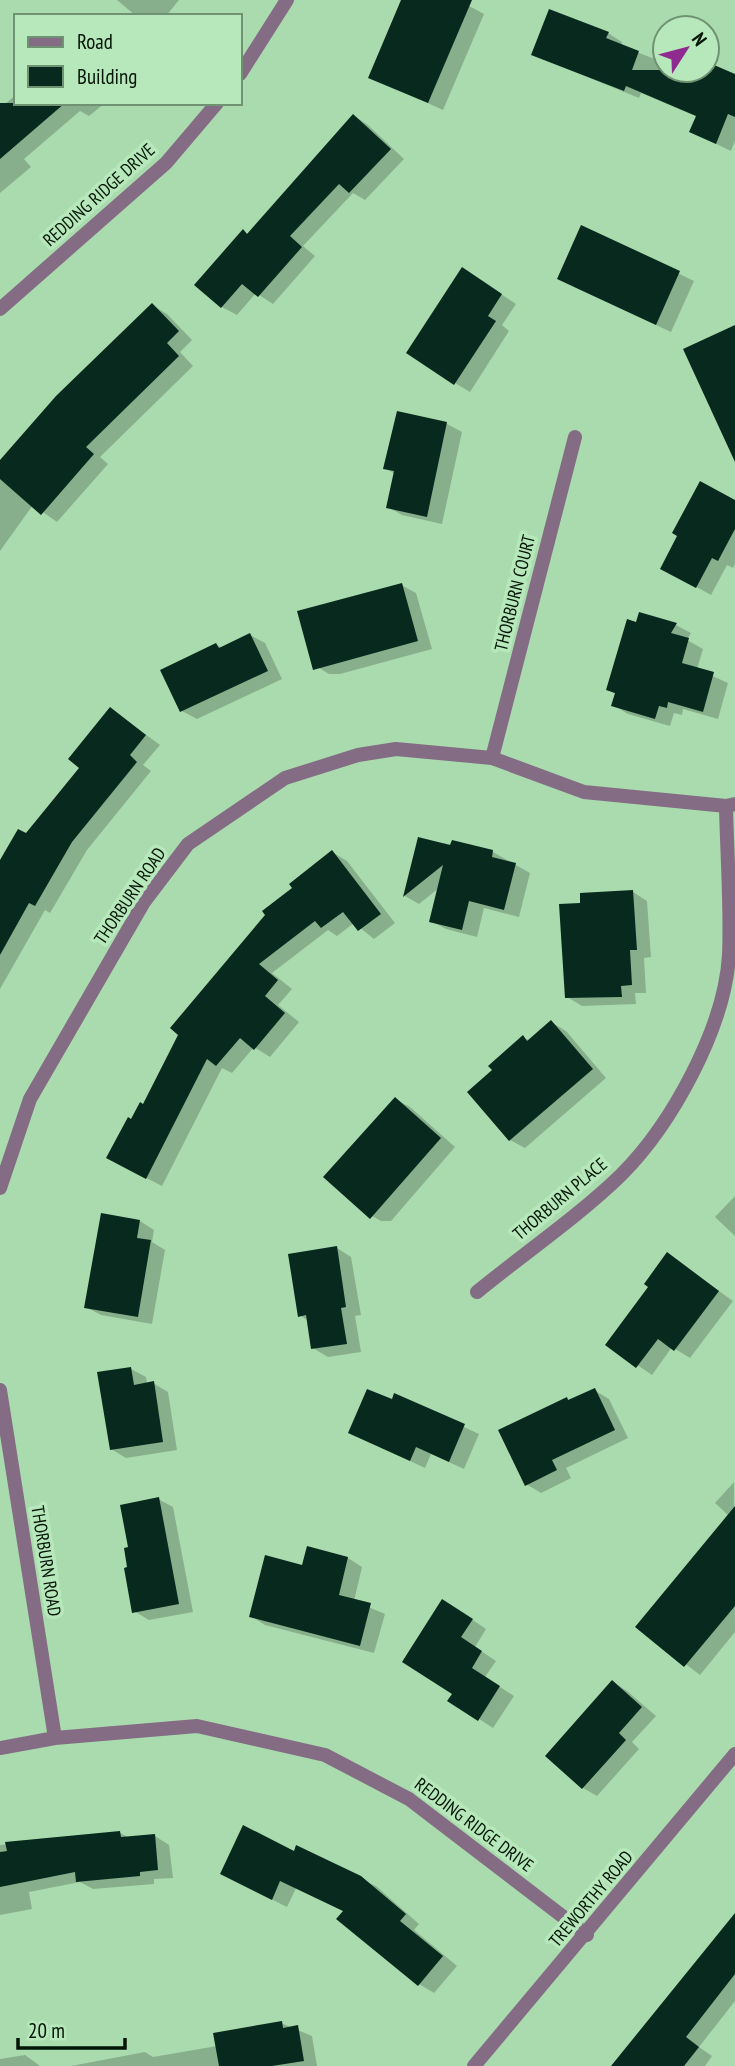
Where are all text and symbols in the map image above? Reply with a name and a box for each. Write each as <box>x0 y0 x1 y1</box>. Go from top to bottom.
legend <box>14 14 242 105</box>
north arrow <box>651 14 721 84</box>
text: Road <box>77 28 113 55</box>
text: N <box>687 28 712 50</box>
text: Building <box>77 63 137 90</box>
street label: REDDING RIDGE DRIVE <box>38 138 159 251</box>
street label: THORBURN COURT <box>489 532 540 653</box>
street label: THORBURN ROAD <box>89 843 170 949</box>
street label: THORBURN PLACE <box>508 1153 612 1245</box>
street label: THORBURN ROAD <box>26 1504 67 1618</box>
street label: REDDING RIDGE DRIVE <box>410 1772 538 1877</box>
street label: TREWORTHY ROAD <box>544 1846 638 1952</box>
scale bar <box>18 2007 124 2050</box>
text: 20 m <box>28 2017 65 2044</box>

